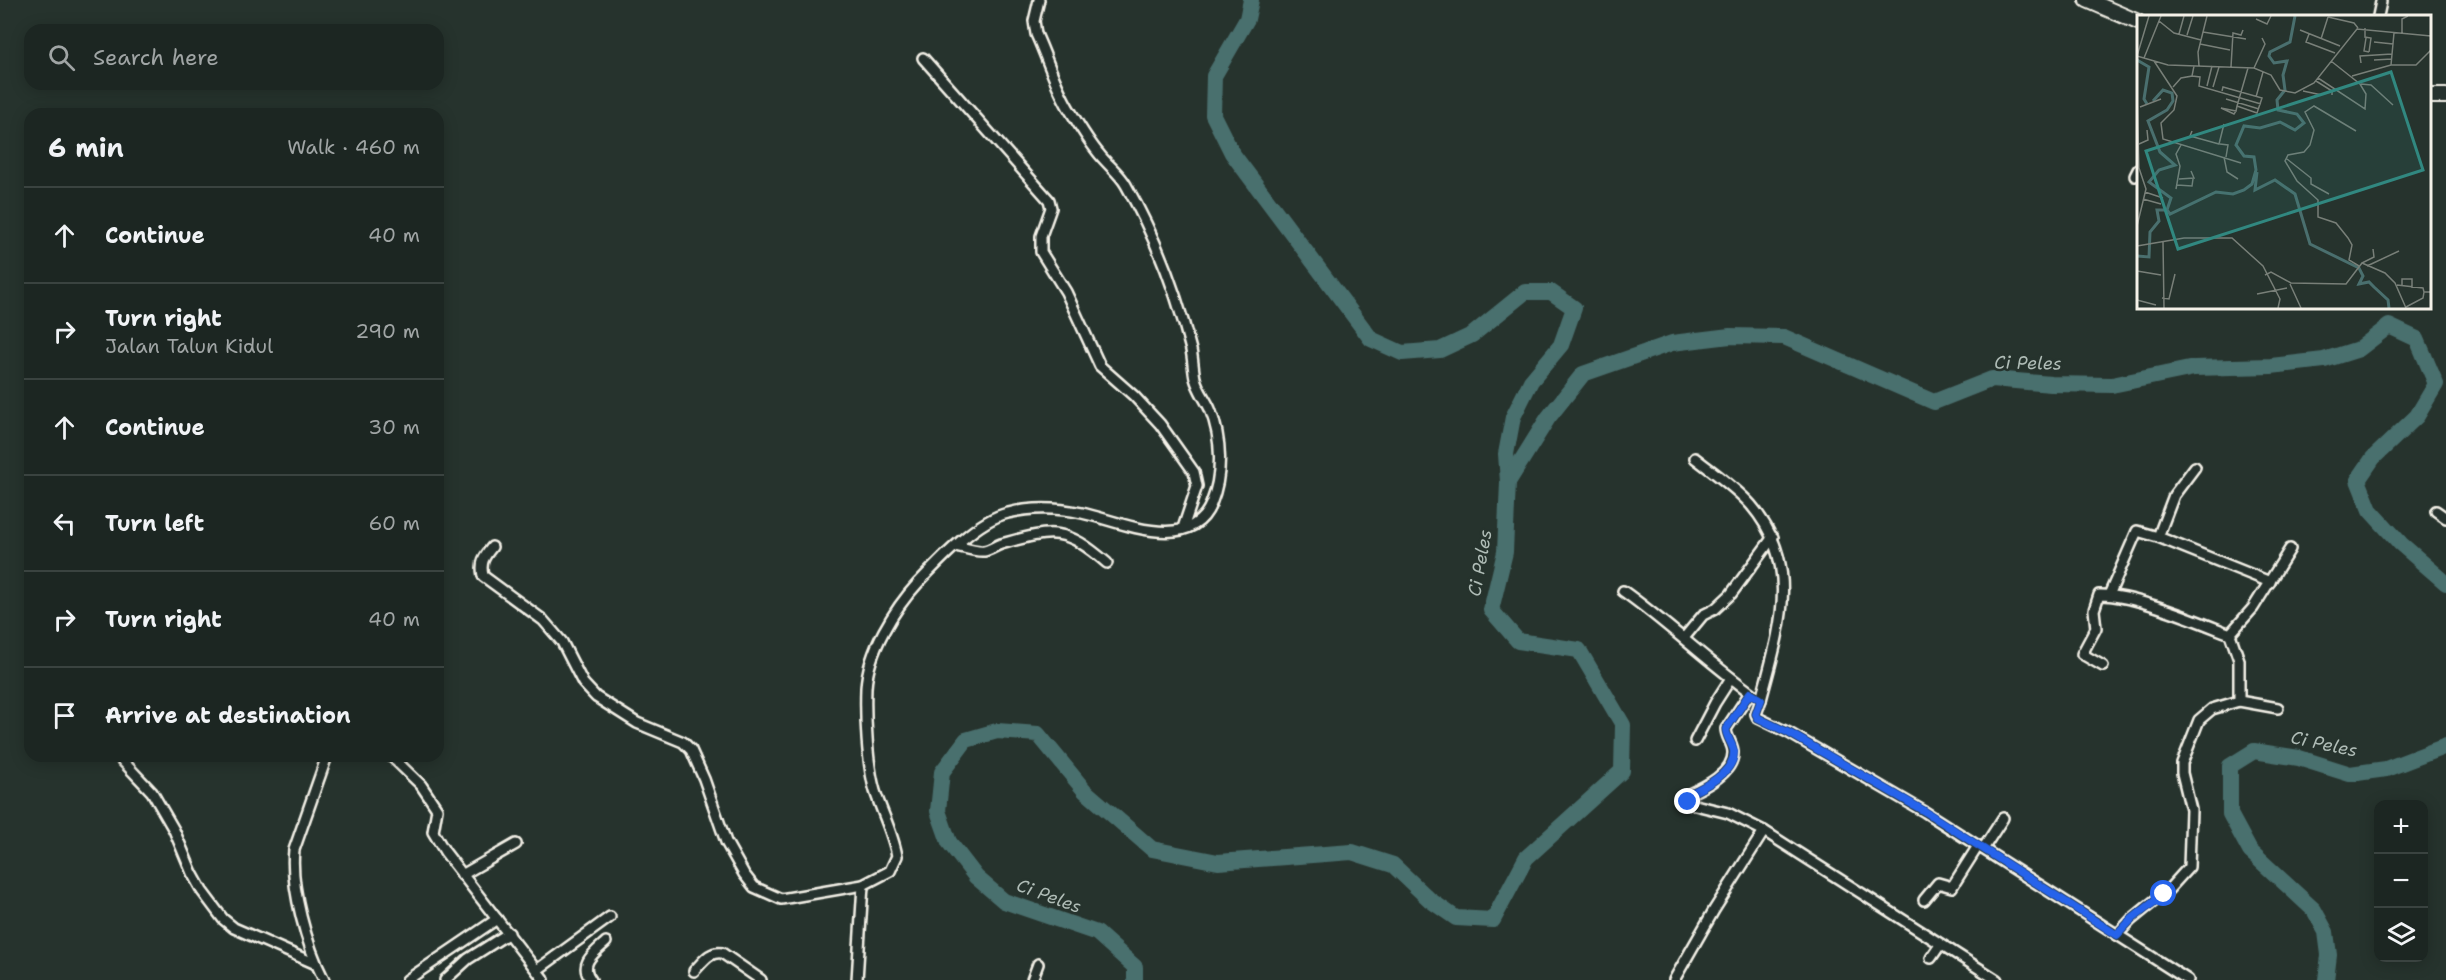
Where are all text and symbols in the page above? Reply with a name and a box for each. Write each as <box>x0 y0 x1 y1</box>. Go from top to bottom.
inset map <box>2137 15 2431 309</box>
search box <box>24 24 444 90</box>
icon: search <box>45 41 78 74</box>
text: Search here <box>93 43 219 72</box>
text: 6 min <box>48 130 124 165</box>
text: Walk · 460 m <box>287 134 420 160</box>
icon: ahead <box>48 219 81 252</box>
text: Continue <box>105 221 205 250</box>
text: 40 m <box>368 222 420 248</box>
text: Turn right <box>105 304 222 333</box>
icon: right <box>48 315 81 348</box>
text: 290 m <box>355 318 420 344</box>
text: Jalan Talun Kidul <box>105 333 273 359</box>
water label: Ci Peles <box>1994 350 2062 376</box>
icon: ahead <box>48 411 81 444</box>
text: Continue <box>105 413 205 442</box>
text: 30 m <box>368 414 420 440</box>
icon: left <box>48 507 81 540</box>
text: Turn left <box>105 509 204 538</box>
text: 60 m <box>368 510 420 536</box>
water label: Ci Peles <box>1462 528 1498 598</box>
icon: right <box>48 603 81 636</box>
text: Turn right <box>105 605 222 634</box>
text: 40 m <box>368 606 420 632</box>
icon: arrive <box>48 699 81 732</box>
text: Arrive at destination <box>105 701 351 730</box>
water label: Ci Peles <box>2288 725 2360 763</box>
route end <box>1674 788 1700 814</box>
map controls <box>2374 800 2428 962</box>
button: + <box>2374 800 2428 854</box>
button: − <box>2374 854 2428 908</box>
water label: Ci Peles <box>1013 873 1085 919</box>
route start <box>2150 880 2176 906</box>
button: layers <box>2374 908 2428 962</box>

